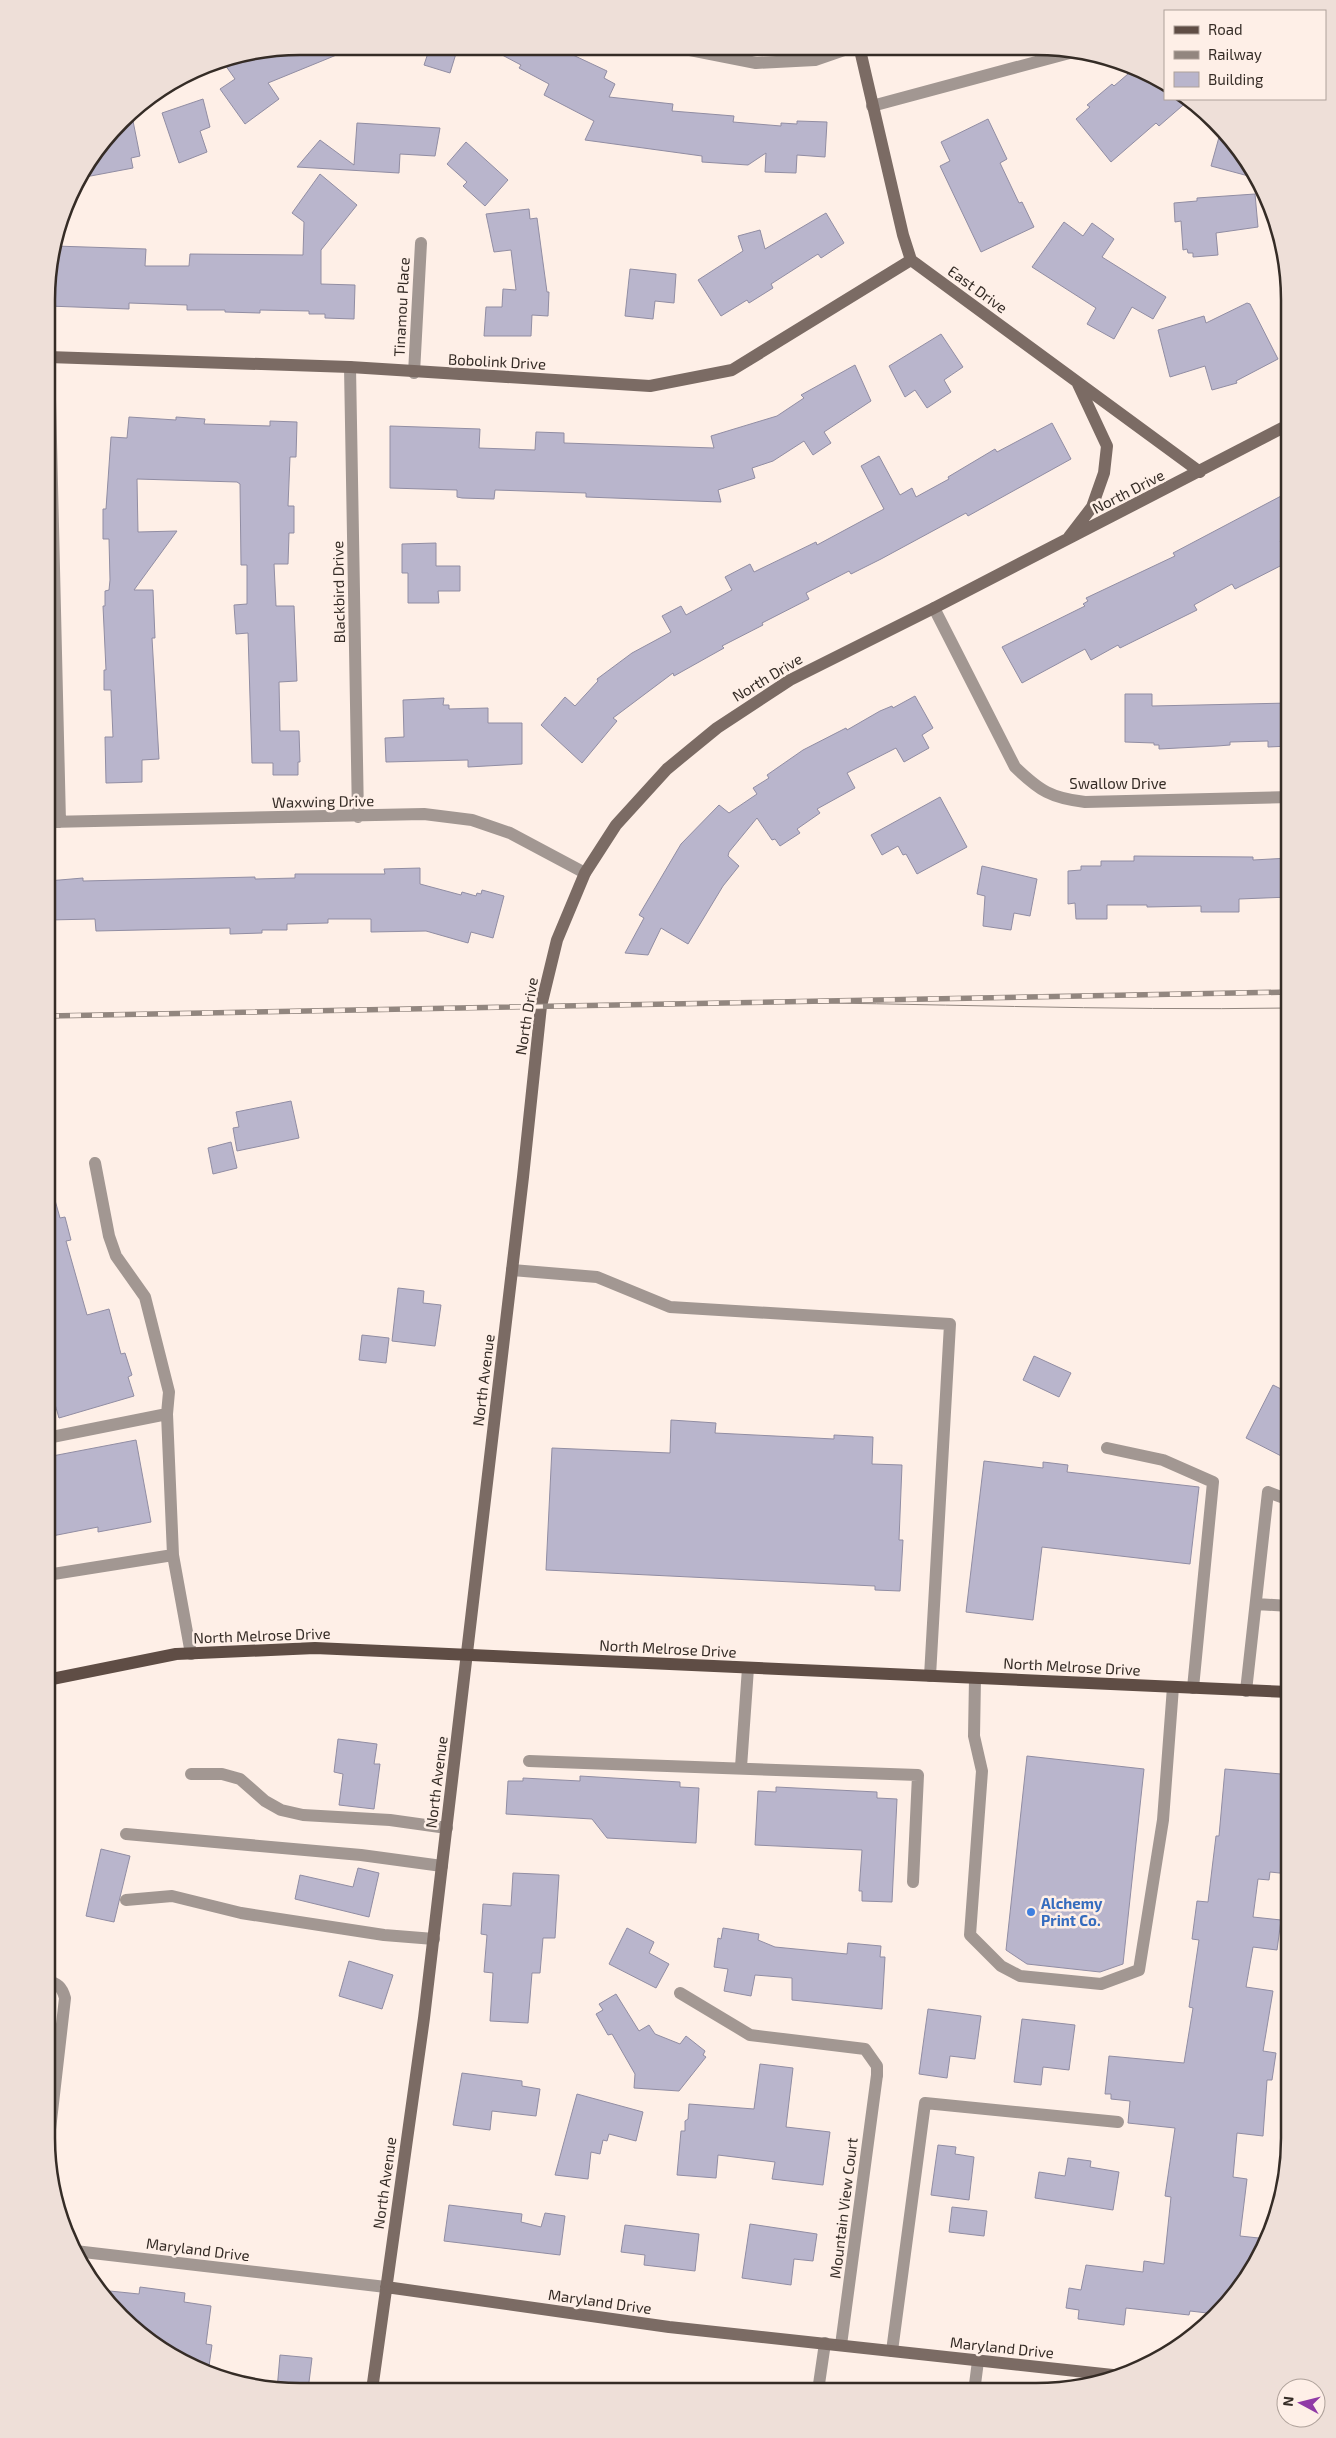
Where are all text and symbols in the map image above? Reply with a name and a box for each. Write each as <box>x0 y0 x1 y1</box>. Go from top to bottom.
legend <box>1164 10 1326 100</box>
text: Road <box>1208 20 1243 38</box>
text: Railway <box>1208 45 1262 63</box>
text: Building <box>1208 70 1264 88</box>
street label: Tinamou Place <box>389 257 413 357</box>
street label: East Drive <box>945 261 1011 317</box>
street label: Bobolink Drive <box>447 349 547 373</box>
street label: North Drive <box>1089 465 1167 517</box>
street label: Blackbird Drive <box>328 541 348 643</box>
street label: North Drive <box>729 649 805 705</box>
street label: Swallow Drive <box>1069 774 1167 792</box>
street label: Waxwing Drive <box>272 791 374 811</box>
street label: North Drive <box>511 976 541 1056</box>
street label: North Avenue <box>468 1333 498 1427</box>
street label: North Melrose Drive <box>193 1624 331 1646</box>
street label: North Melrose Drive <box>599 1635 737 1661</box>
street label: North Melrose Drive <box>1003 1653 1141 1679</box>
street label: North Avenue <box>421 1735 451 1829</box>
place label: Alchemy Print Co. <box>1041 1894 1103 1929</box>
marker: Alchemy Print Co. <box>1025 1906 1037 1918</box>
street label: North Avenue <box>369 2136 399 2230</box>
street label: Mountain View Court <box>825 2136 861 2280</box>
street label: Maryland Drive <box>145 2234 251 2264</box>
street label: Maryland Drive <box>547 2285 653 2317</box>
street label: Maryland Drive <box>949 2333 1055 2361</box>
north arrow <box>1276 2378 1326 2428</box>
text: N <box>1279 2395 1297 2407</box>

